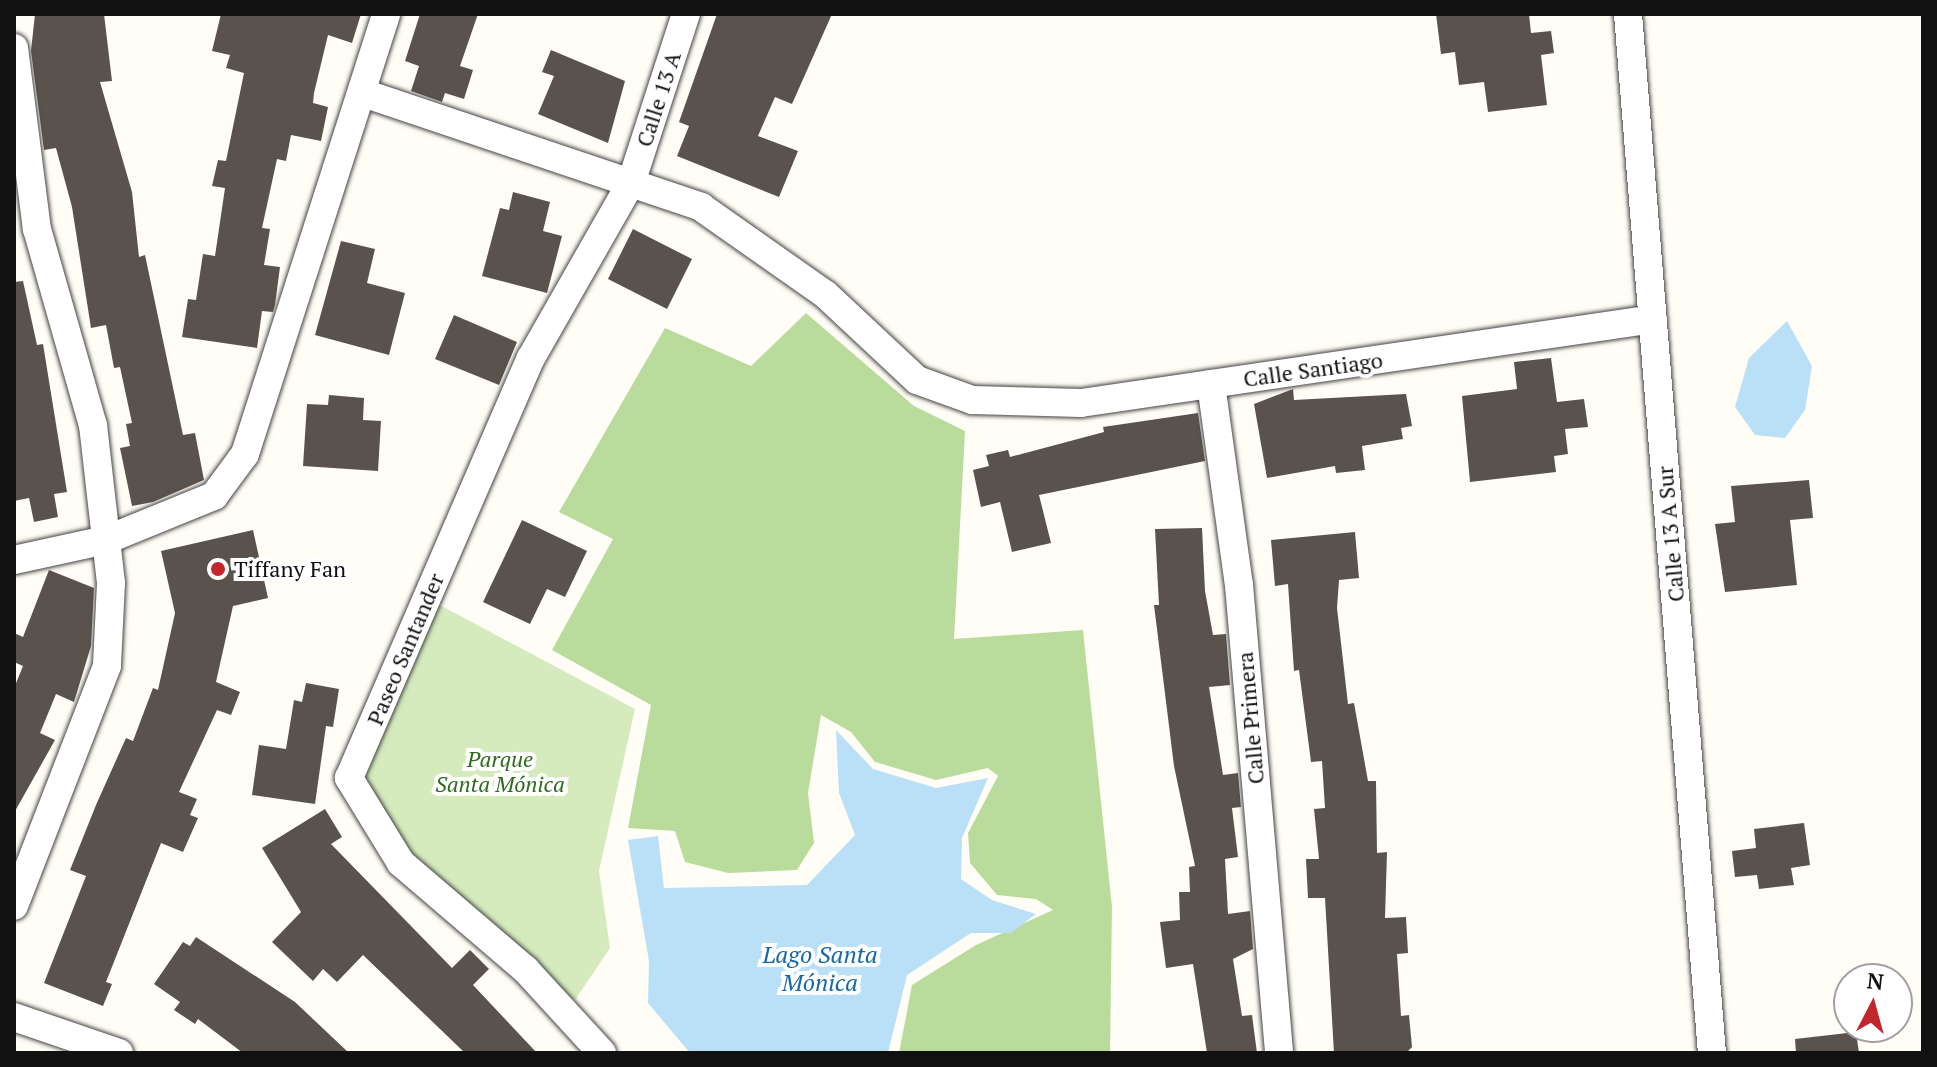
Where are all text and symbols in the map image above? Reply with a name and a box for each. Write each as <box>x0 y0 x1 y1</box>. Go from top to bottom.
street label: Calle 13 A <box>630 48 686 150</box>
street label: Calle Santiago <box>1242 346 1384 392</box>
street label: Calle 13 A Sur <box>1651 465 1689 603</box>
place label: Tiffany Fan <box>234 556 346 582</box>
marker: Tiffany Fan <box>209 560 227 578</box>
street label: Paseo Santander <box>361 569 449 729</box>
street label: Calle Primera <box>1231 651 1269 785</box>
park label: Parque Santa Mónica <box>435 745 565 796</box>
water label: Lago Santa Mónica <box>762 941 878 997</box>
north arrow <box>1833 963 1913 1043</box>
text: N <box>1866 965 1885 996</box>

